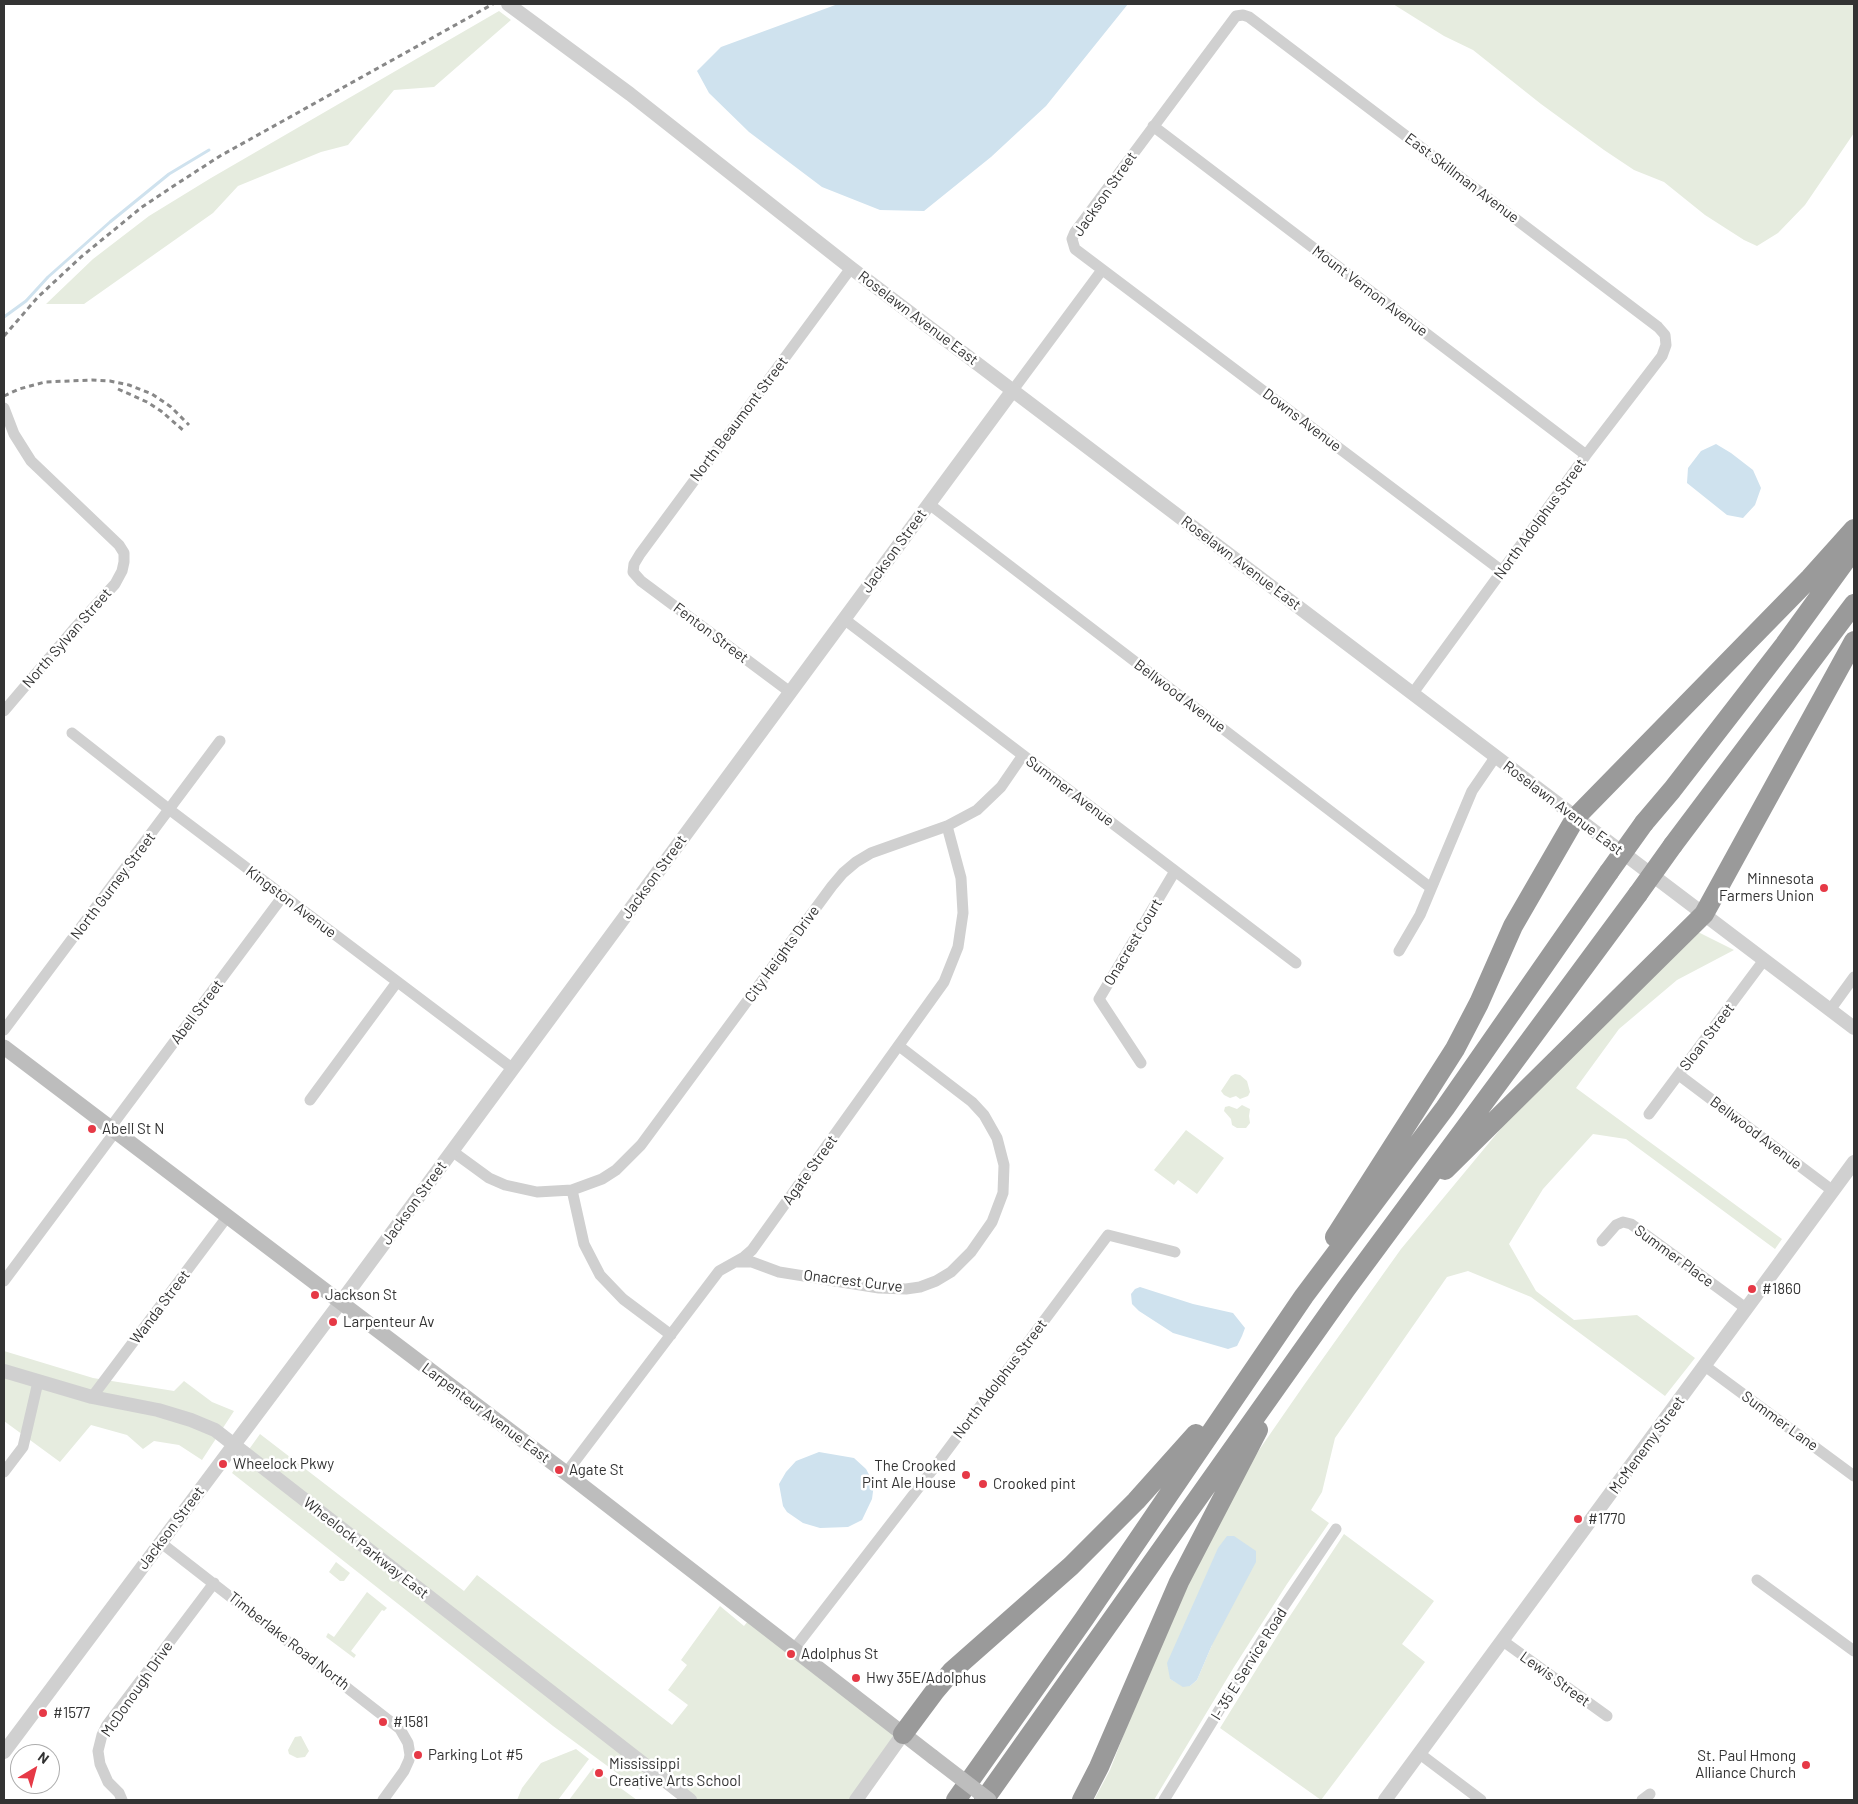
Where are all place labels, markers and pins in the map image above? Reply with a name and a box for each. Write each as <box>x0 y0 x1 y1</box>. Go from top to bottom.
place label: Minnesota Farmers Union <box>1719 870 1814 905</box>
marker: Minnesota Farmers Union <box>1818 882 1830 894</box>
place label: Abell St N <box>102 1120 164 1138</box>
marker: Abell St N <box>86 1123 98 1135</box>
place label: #1860 <box>1762 1280 1801 1298</box>
marker: #1860 <box>1746 1283 1758 1295</box>
place label: Jackson St <box>325 1286 397 1304</box>
marker: Jackson St <box>309 1289 321 1301</box>
place label: Larpenteur Av <box>343 1313 434 1331</box>
marker: Larpenteur Av <box>327 1316 339 1328</box>
place label: Wheelock Pkwy <box>233 1455 334 1473</box>
place label: The Crooked Pint Ale House <box>862 1457 956 1492</box>
marker: Wheelock Pkwy <box>217 1458 229 1470</box>
place label: Agate St <box>569 1461 624 1479</box>
marker: Agate St <box>553 1464 565 1476</box>
marker: The Crooked Pint Ale House <box>960 1469 972 1481</box>
place label: Crooked pint <box>993 1475 1076 1493</box>
marker: Crooked pint <box>977 1478 989 1490</box>
place label: #1770 <box>1588 1510 1626 1528</box>
marker: #1770 <box>1572 1513 1584 1525</box>
place label: Adolphus St <box>801 1645 879 1663</box>
marker: Adolphus St <box>785 1648 797 1660</box>
place label: Hwy 35E/Adolphus <box>866 1669 986 1687</box>
marker: Hwy 35E/Adolphus <box>850 1672 862 1684</box>
place label: #1577 <box>53 1704 90 1722</box>
marker: #1577 <box>37 1707 49 1719</box>
place label: #1581 <box>393 1713 428 1731</box>
marker: #1581 <box>377 1716 389 1728</box>
place label: Parking Lot #5 <box>428 1746 523 1764</box>
place label: St. Paul Hmong Alliance Church <box>1695 1747 1796 1782</box>
marker: Parking Lot #5 <box>412 1749 424 1761</box>
place label: Mississippi Creative Arts School <box>609 1755 741 1790</box>
marker: St. Paul Hmong Alliance Church <box>1800 1759 1812 1771</box>
marker: Mississippi Creative Arts School <box>593 1767 605 1779</box>

